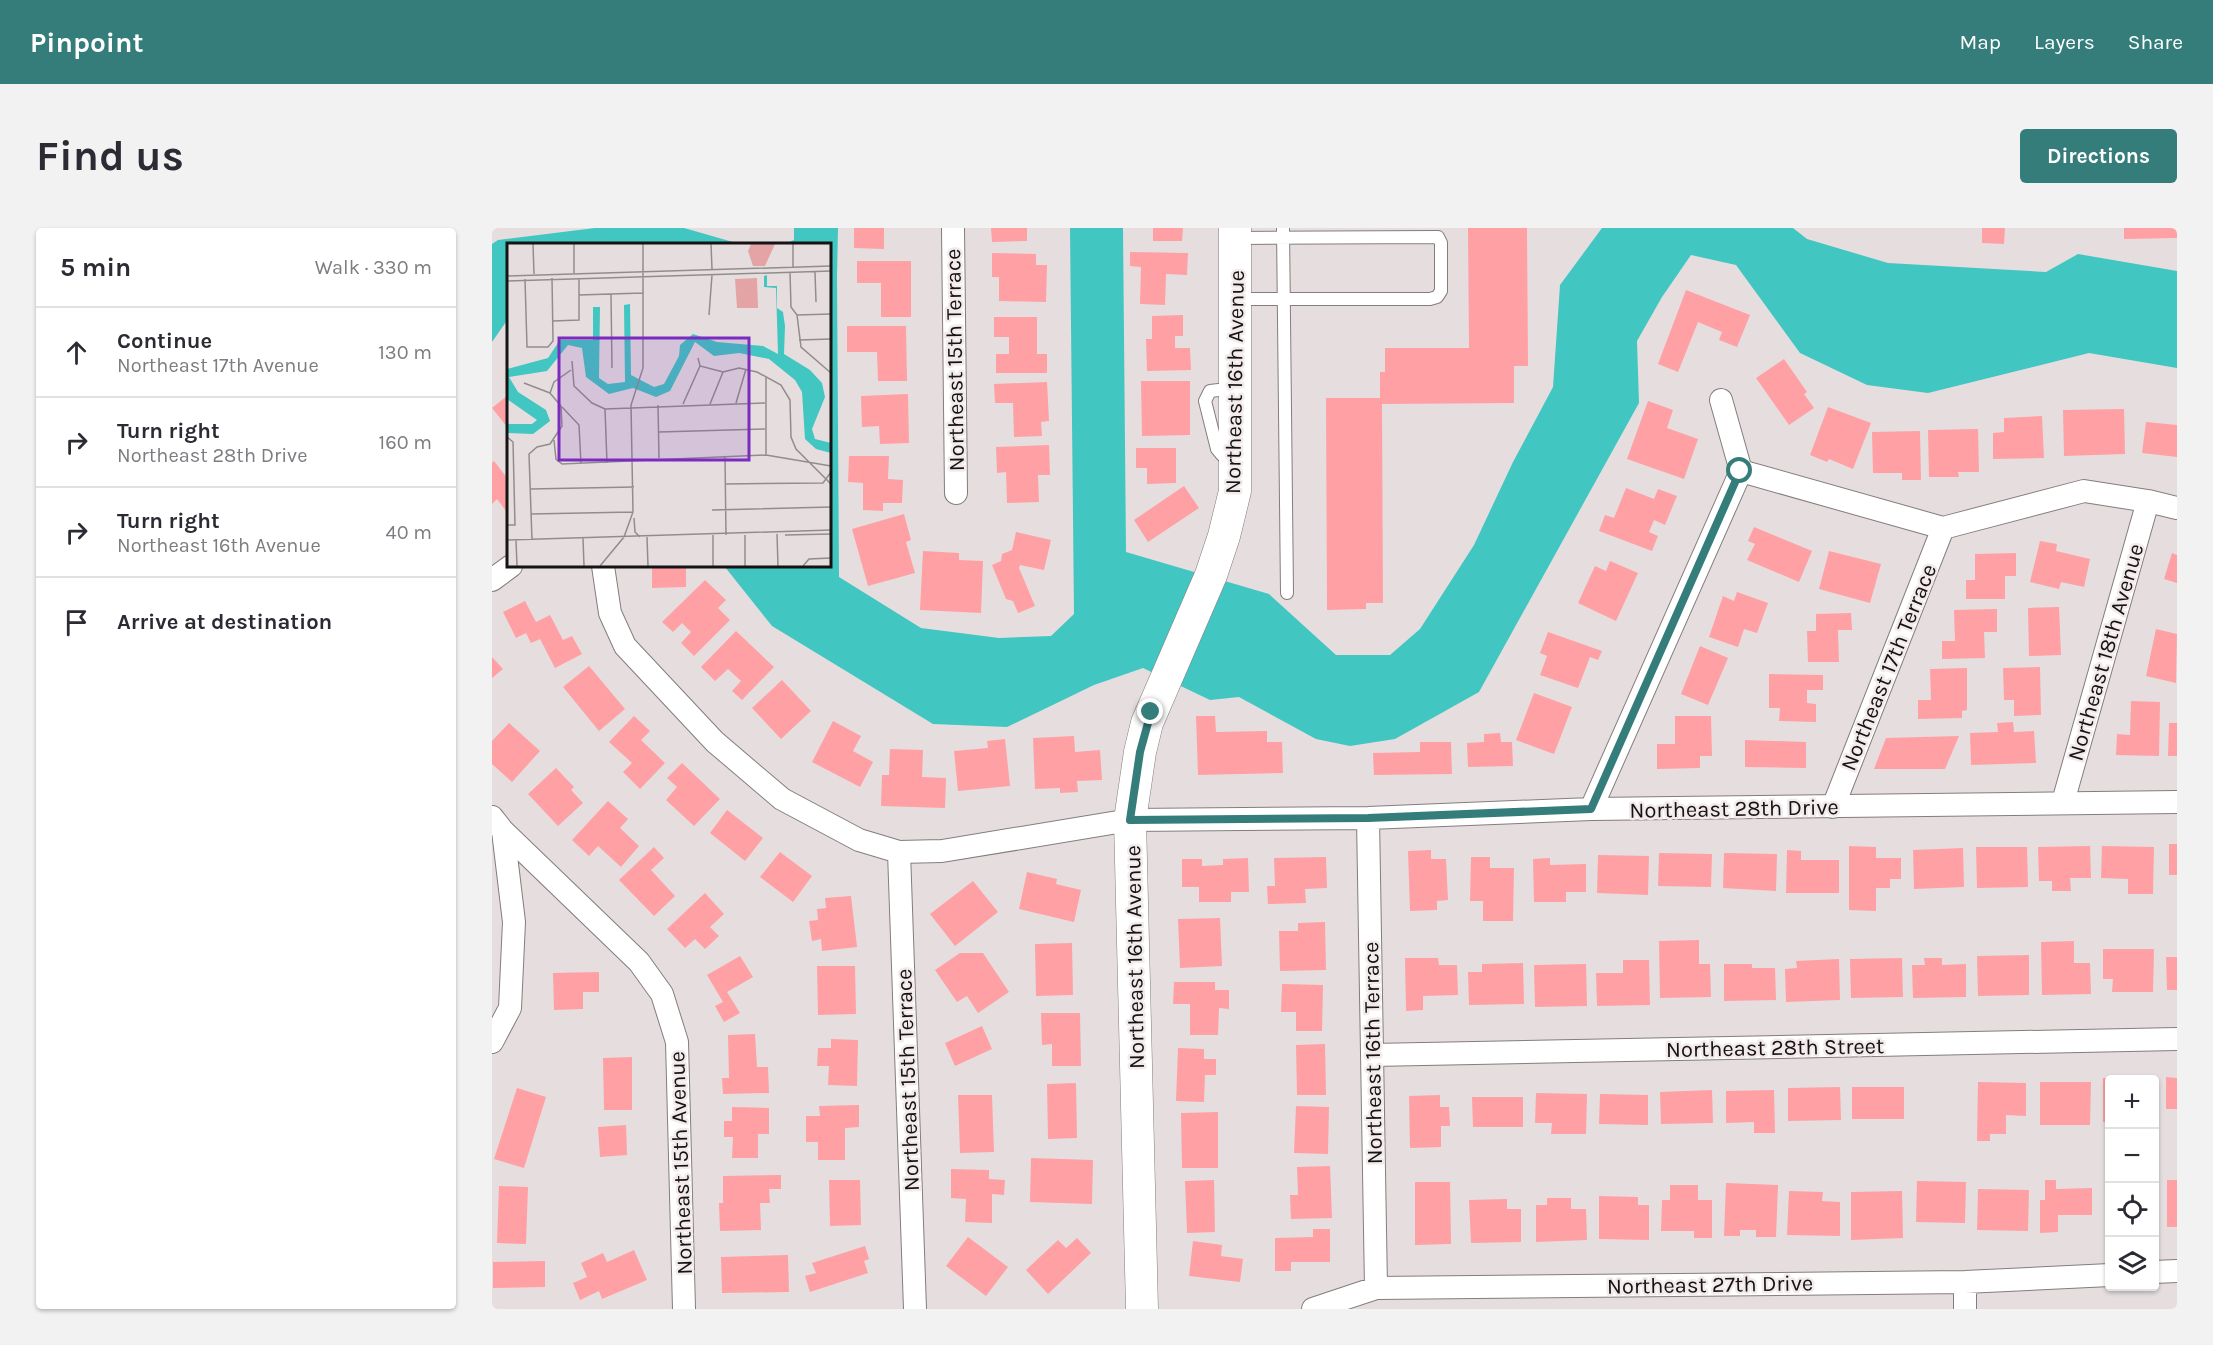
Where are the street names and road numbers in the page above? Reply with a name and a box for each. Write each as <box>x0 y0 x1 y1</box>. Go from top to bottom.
street label: Northeast 15th Terrace <box>940 248 970 472</box>
street label: Northeast 16th Avenue <box>1220 270 1250 494</box>
street label: Northeast 18th Avenue <box>2062 541 2149 764</box>
street label: Northeast 17th Terrace <box>1836 560 1942 775</box>
street label: Northeast 28th Drive <box>1629 794 1839 824</box>
street label: Northeast 16th Avenue <box>1120 845 1150 1069</box>
street label: Northeast 16th Terrace <box>1358 941 1388 1165</box>
street label: Northeast 15th Terrace <box>891 968 925 1192</box>
street label: Northeast 28th Street <box>1666 1033 1884 1063</box>
street label: Northeast 15th Avenue <box>664 1051 698 1275</box>
street label: Northeast 27th Drive <box>1607 1270 1813 1300</box>

